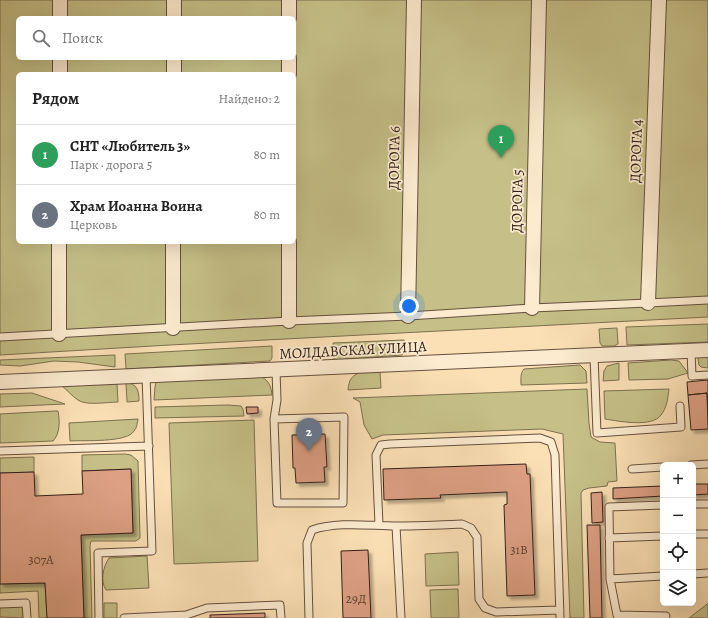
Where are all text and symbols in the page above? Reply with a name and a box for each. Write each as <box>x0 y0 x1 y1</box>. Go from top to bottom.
search box <box>16 16 296 60</box>
icon: search <box>30 27 52 49</box>
text: Поиск <box>62 28 103 48</box>
text: Рядом <box>32 87 79 110</box>
text: Найдено: 2 <box>219 90 280 107</box>
street label: ДОРОГА 4 <box>625 119 647 183</box>
pin: 1 <box>488 125 514 158</box>
street label: ДОРОГА 6 <box>383 126 405 190</box>
text: СНТ «Любитель 3» <box>70 136 190 156</box>
text: 1 <box>43 146 47 163</box>
text: 80 m <box>253 146 280 163</box>
text: Парк · дорога 5 <box>70 156 152 173</box>
street label: ДОРОГА 5 <box>506 169 528 233</box>
text: Храм Иоанна Воина <box>70 196 203 216</box>
text: 2 <box>42 206 48 223</box>
text: 80 m <box>253 206 280 223</box>
text: Церковь <box>70 216 117 233</box>
your location <box>399 296 419 316</box>
street label: МОЛДАВСКАЯ УЛИЦА <box>279 336 428 364</box>
pin: 2 <box>296 418 322 451</box>
map controls <box>660 462 696 606</box>
button: + <box>660 462 696 498</box>
button: − <box>660 498 696 534</box>
button: locate <box>660 534 696 570</box>
house number: 31В <box>510 541 528 558</box>
house number: 307А <box>28 551 54 568</box>
button: layers <box>660 570 696 606</box>
house number: 29Д <box>346 590 366 607</box>

